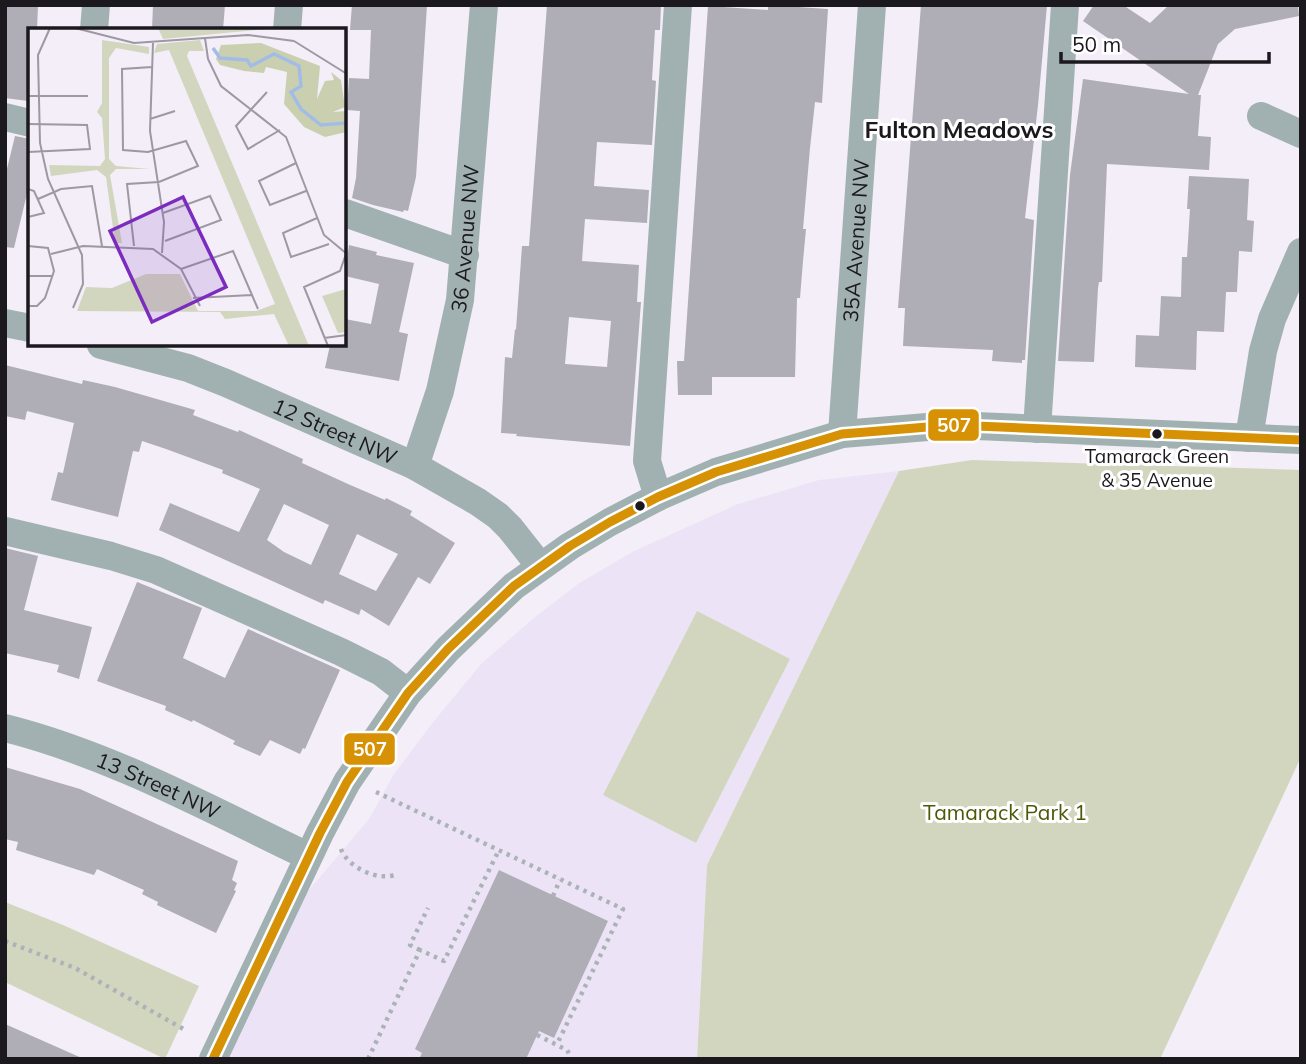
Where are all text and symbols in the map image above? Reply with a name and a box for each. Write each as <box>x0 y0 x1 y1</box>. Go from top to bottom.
scale bar <box>1061 21 1269 65</box>
inset map <box>28 28 346 346</box>
text: 50 m <box>1072 31 1121 57</box>
district label: Fulton Meadows <box>865 114 1053 144</box>
street label: 35A Avenue NW <box>837 158 874 323</box>
street label: 36 Avenue NW <box>445 163 484 315</box>
street label: 12 Street NW <box>269 392 401 470</box>
line badge: 507 <box>927 408 980 442</box>
text: 507 <box>937 413 971 437</box>
marker: Tamarack Green & 35 Avenue <box>1150 427 1164 441</box>
place label: Tamarack Green & 35 Avenue <box>1085 444 1229 492</box>
unlabelled marker <box>633 499 647 513</box>
line badge: 507 <box>343 732 396 766</box>
text: 507 <box>353 737 387 761</box>
street label: 13 Street NW <box>93 746 225 824</box>
park label: Tamarack Park 1 <box>923 799 1087 825</box>

